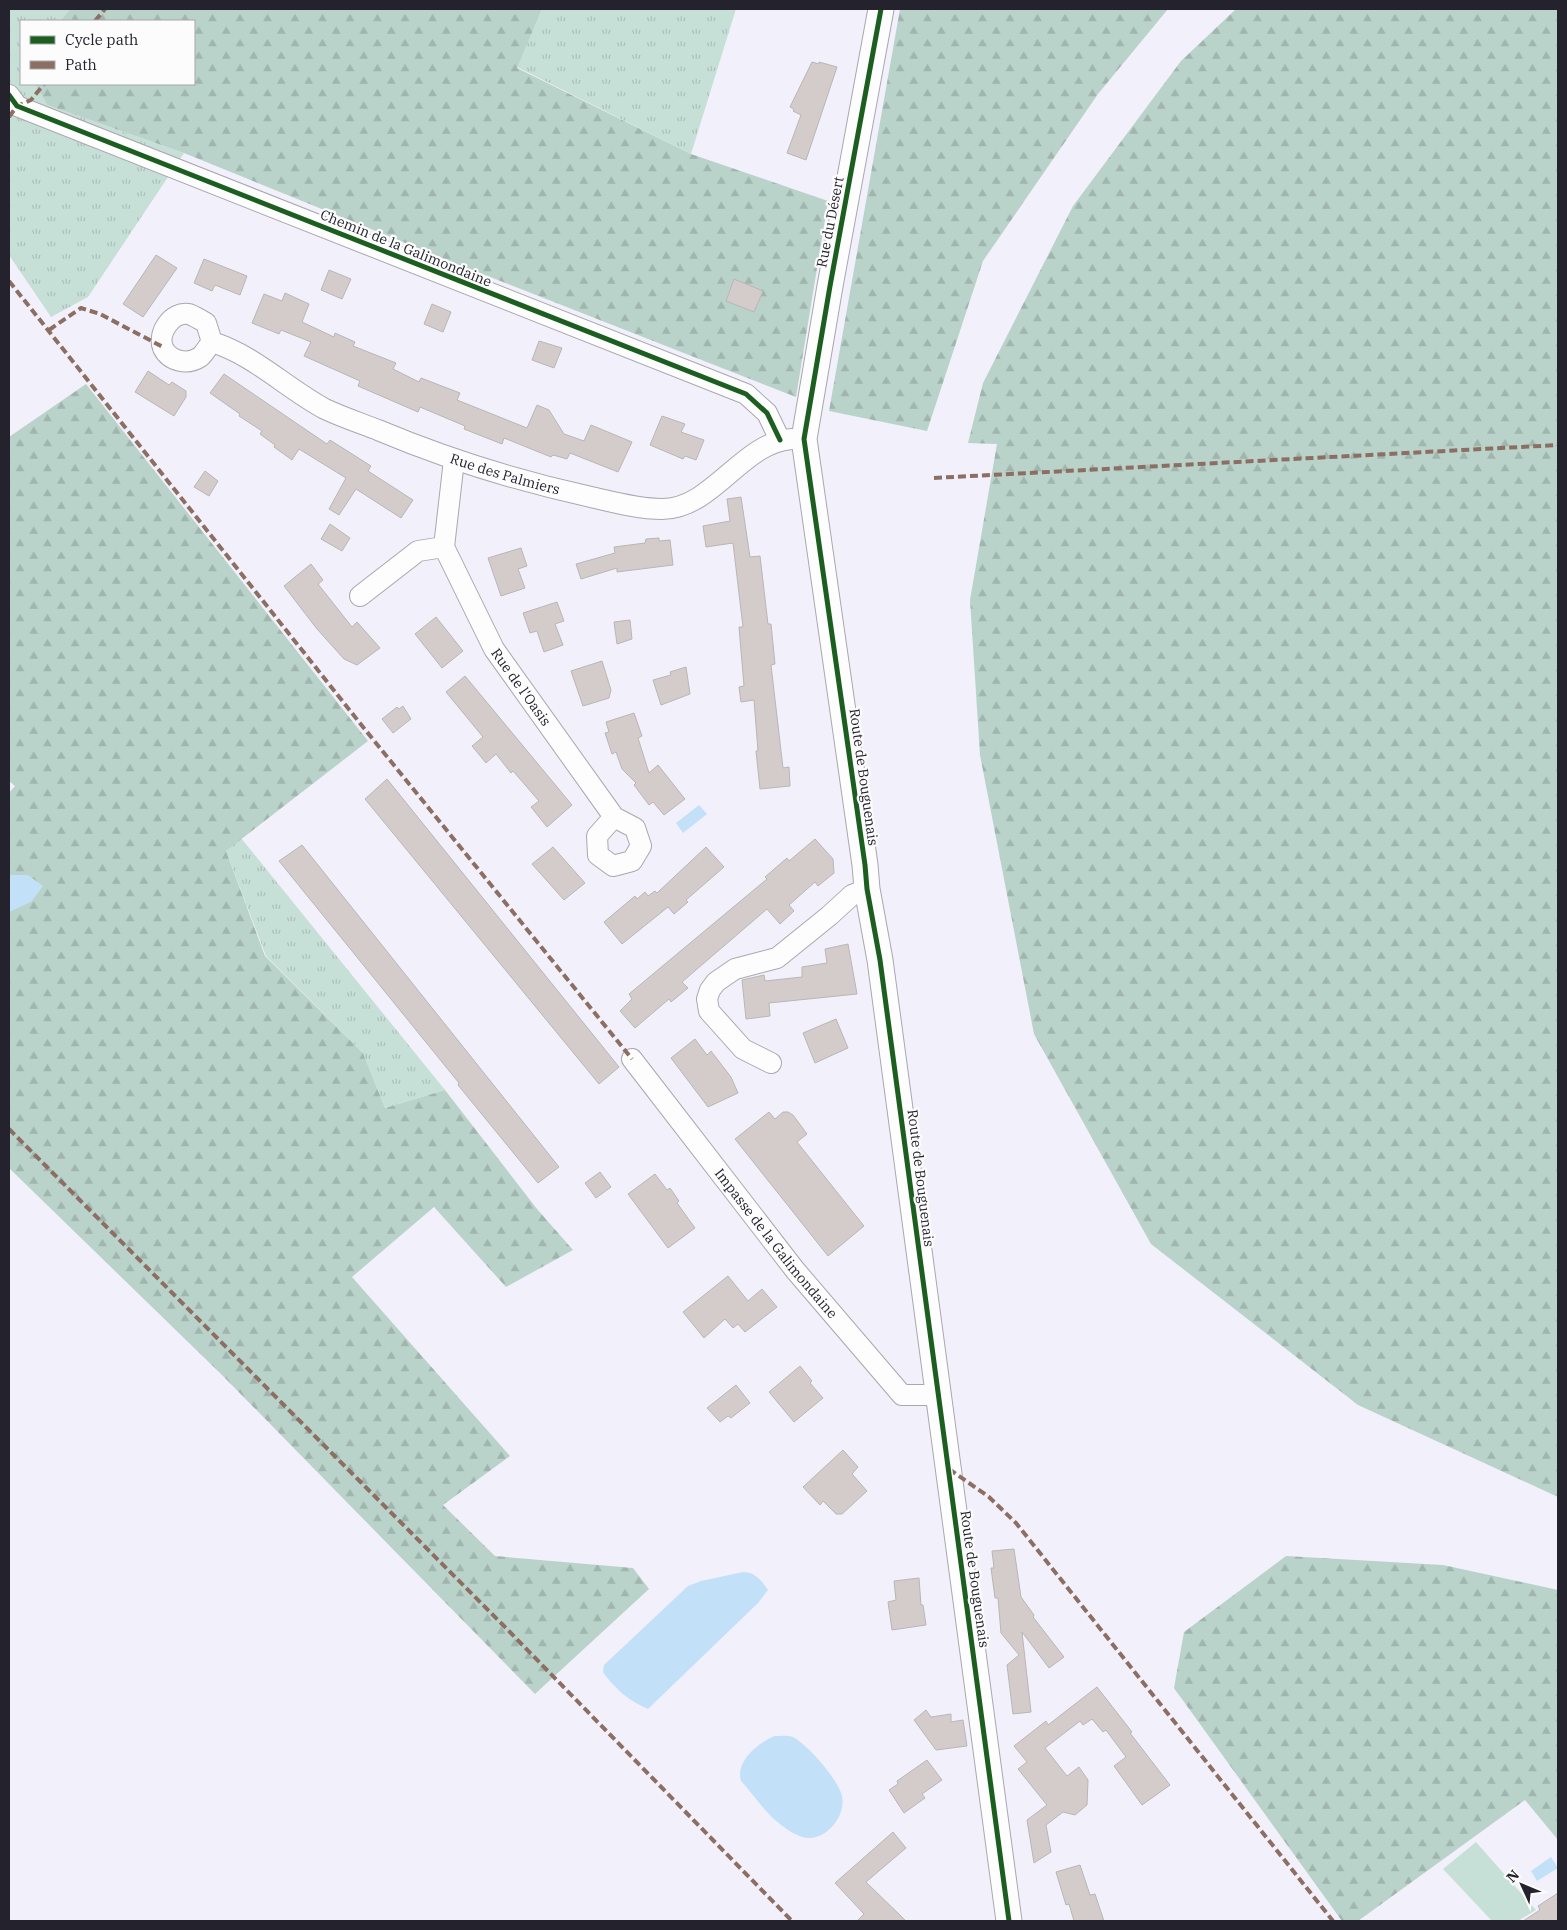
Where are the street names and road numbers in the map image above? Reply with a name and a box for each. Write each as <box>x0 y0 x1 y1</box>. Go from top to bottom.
street label: Rue du Désert <box>812 175 848 269</box>
street label: Chemin de la Galimondaine <box>318 205 494 291</box>
street label: Rue des Palmiers <box>448 449 562 499</box>
street label: Rue de l'Oasis <box>487 645 555 730</box>
street label: Route de Bouguenais <box>845 707 883 847</box>
street label: Route de Bouguenais <box>904 1108 938 1248</box>
street label: Impasse de la Galimondaine <box>711 1165 841 1322</box>
street label: Route de Bouguenais <box>956 1509 994 1649</box>

